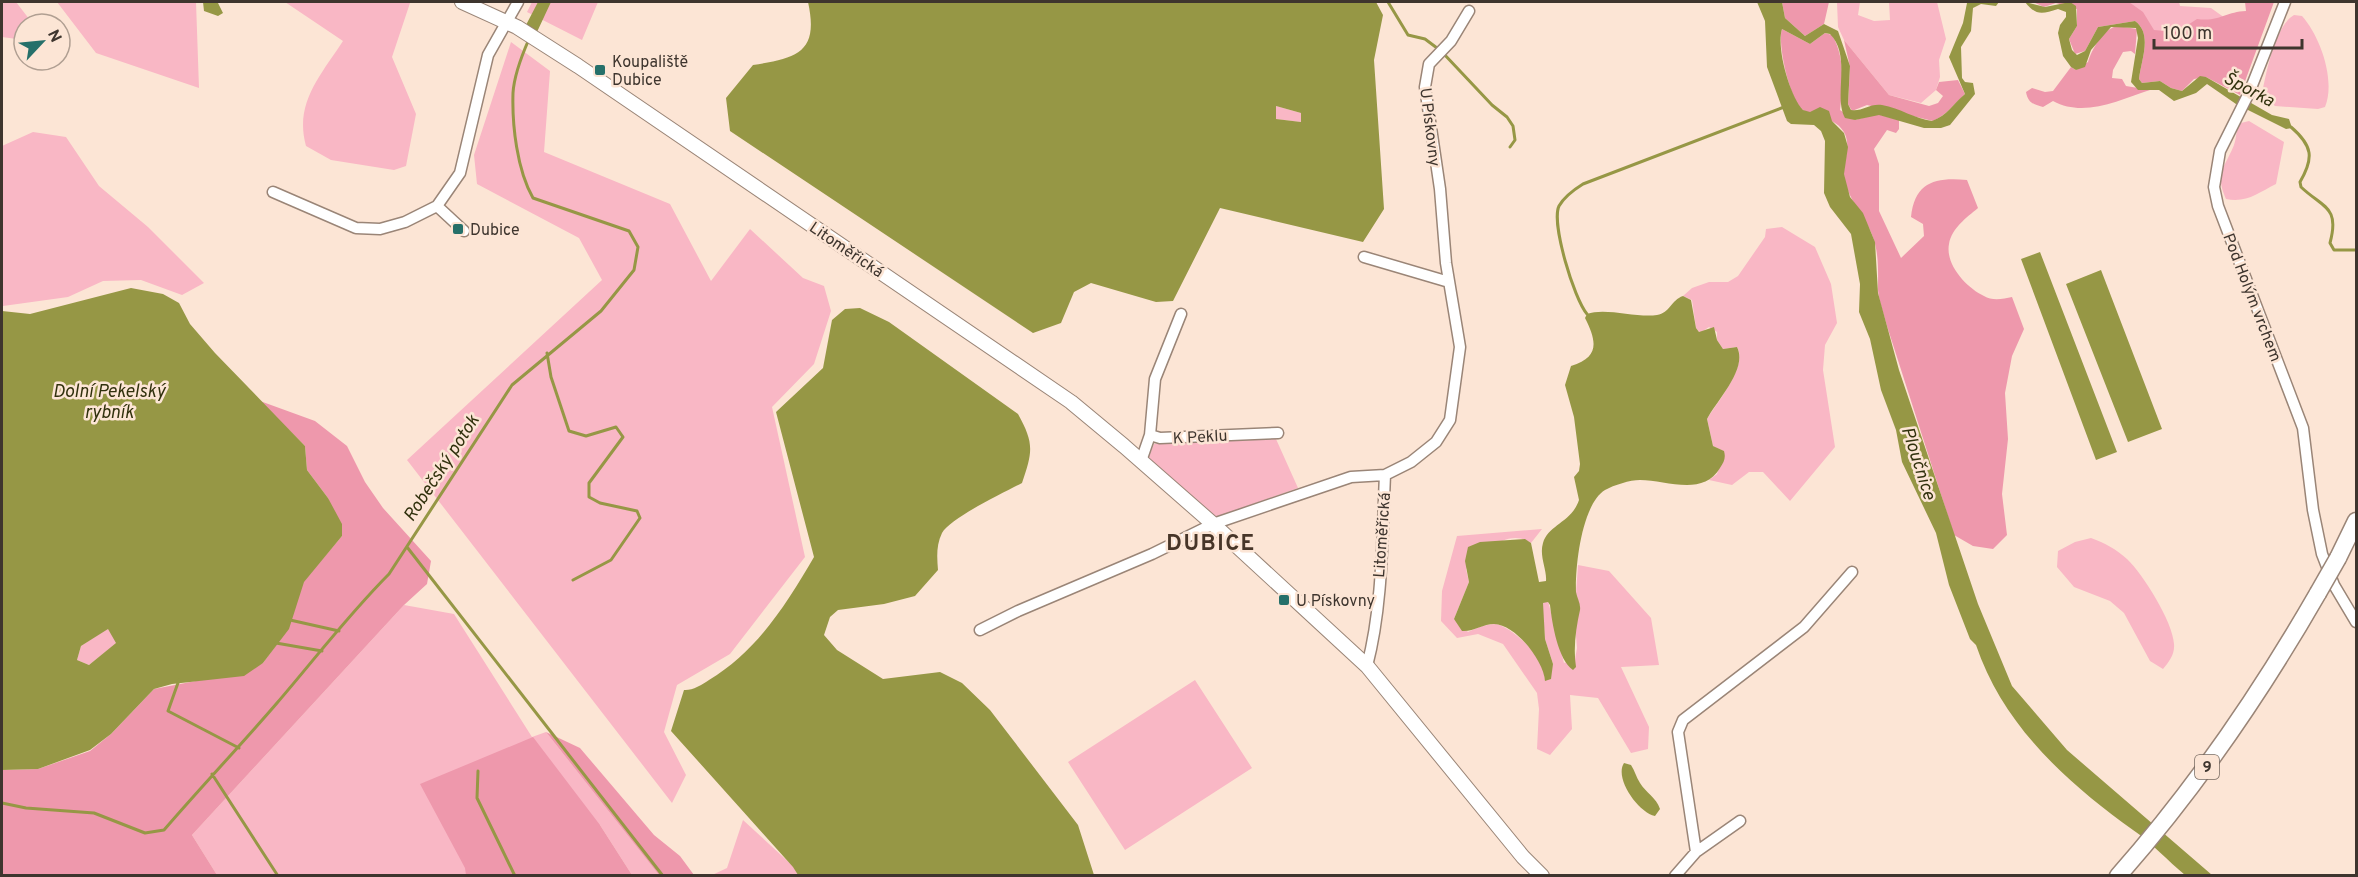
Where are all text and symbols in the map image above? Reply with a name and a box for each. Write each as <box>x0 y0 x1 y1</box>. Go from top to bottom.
north arrow <box>12 12 72 72</box>
scale bar <box>2154 12 2302 50</box>
text: 100 m <box>2163 23 2212 46</box>
text: N <box>42 27 65 46</box>
place label: Koupaliště Dubice <box>612 53 688 91</box>
marker: Koupaliště Dubice <box>593 63 607 77</box>
water label: Šporka <box>2219 66 2279 114</box>
street label: U Pískovny <box>1414 87 1444 168</box>
street label: Litoměřická <box>805 218 887 283</box>
place label: Dubice <box>470 221 520 241</box>
marker: Dubice <box>451 222 465 236</box>
street label: Pod Holým vrchem <box>2217 231 2285 365</box>
water label: Dolní Pekelský rybník <box>53 381 167 425</box>
water label: Robečský potok <box>399 410 486 527</box>
water label: Ploučnice <box>1895 424 1940 504</box>
street label: K Peklu <box>1172 427 1228 449</box>
street label: Litoměřická <box>1370 492 1396 578</box>
district label: DUBICE <box>1166 531 1256 558</box>
place label: U Pískovny <box>1296 592 1375 612</box>
marker: U Pískovny <box>1277 593 1291 607</box>
road number: 9 <box>2195 755 2219 779</box>

